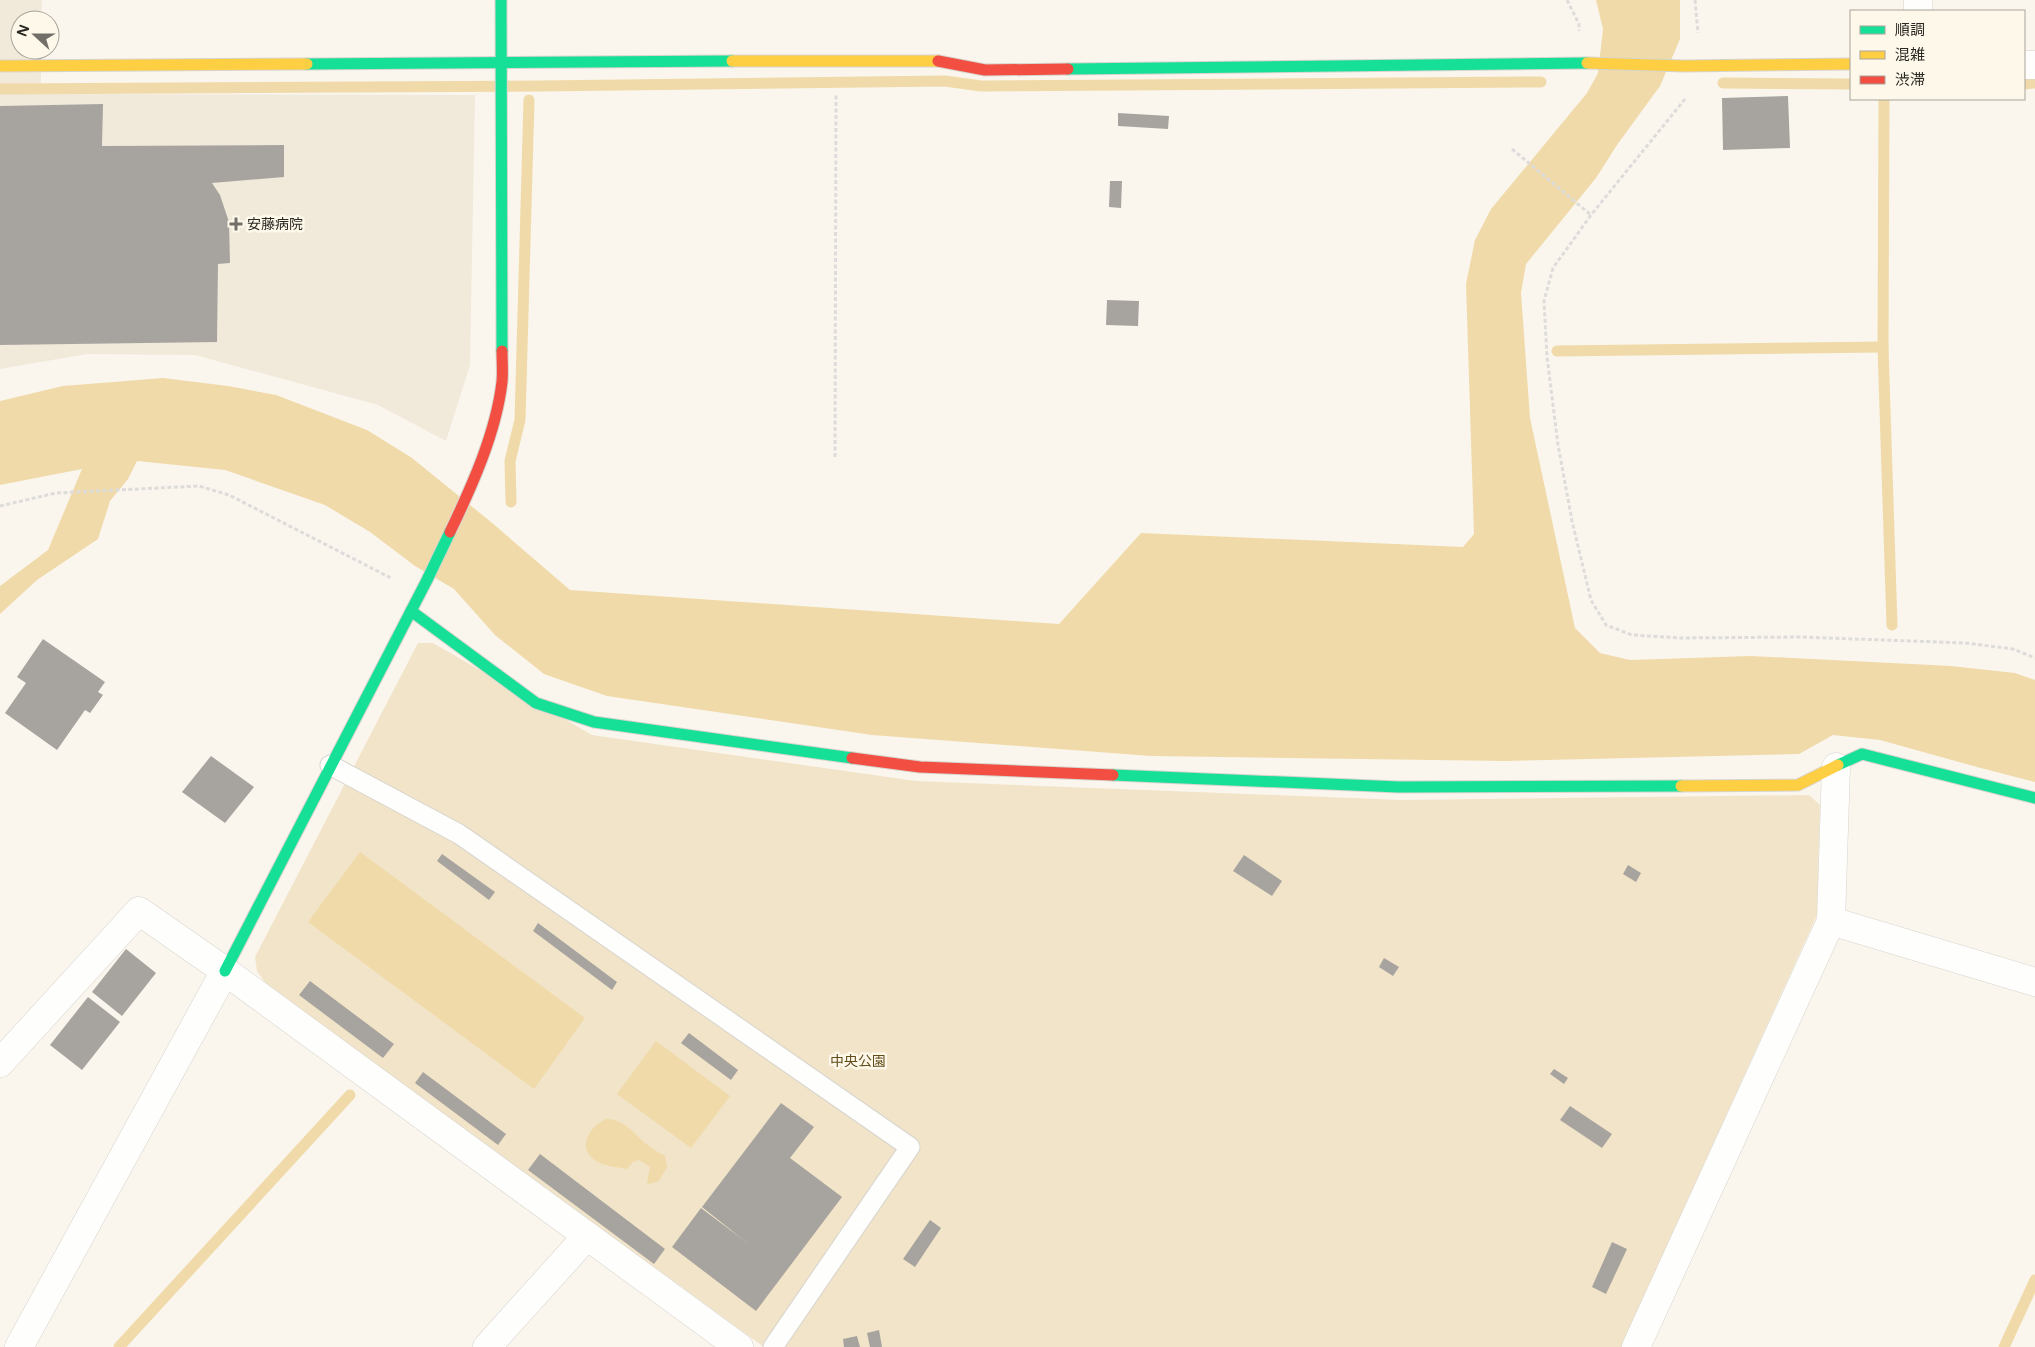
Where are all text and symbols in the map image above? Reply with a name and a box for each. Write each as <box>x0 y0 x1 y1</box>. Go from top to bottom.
north arrow <box>10 10 60 60</box>
legend <box>1850 10 2025 100</box>
text: 順調 <box>1895 21 1925 39</box>
text: N <box>13 22 33 39</box>
text: 混雑 <box>1895 46 1925 64</box>
text: 渋滞 <box>1895 71 1925 89</box>
place label: 安藤病院 <box>247 216 303 233</box>
marker: 安藤病院 <box>229 217 243 231</box>
park label: 中央公園 <box>830 1053 886 1070</box>

